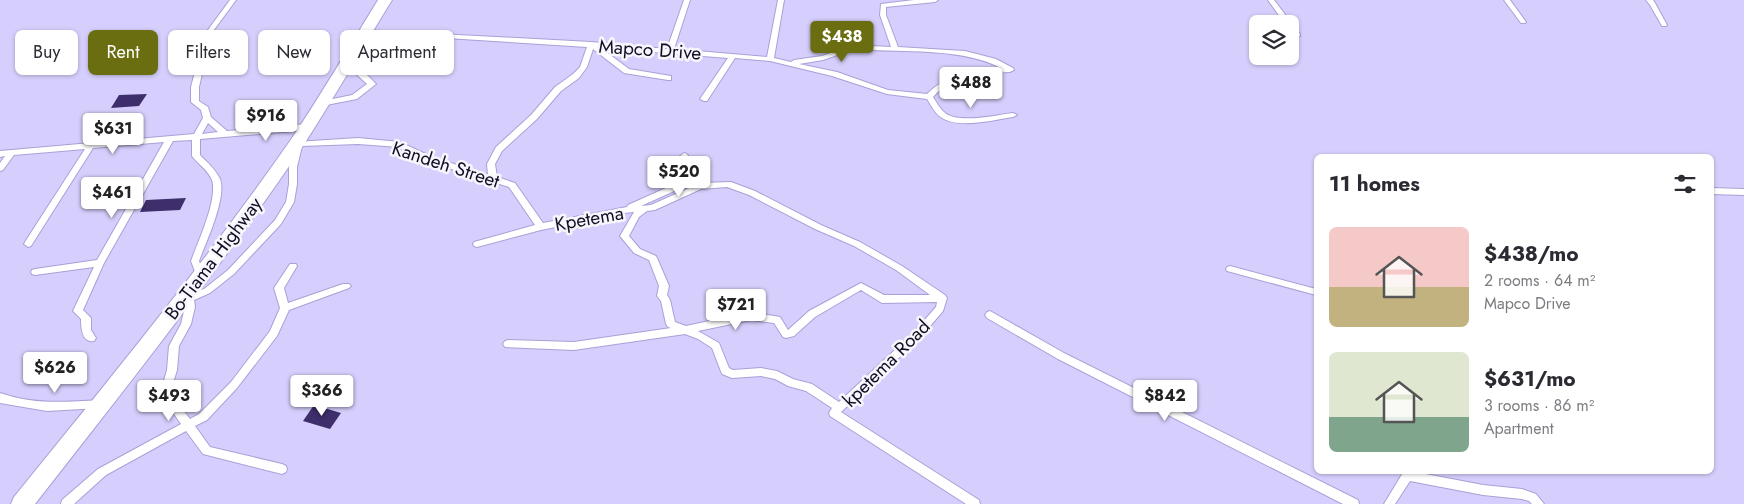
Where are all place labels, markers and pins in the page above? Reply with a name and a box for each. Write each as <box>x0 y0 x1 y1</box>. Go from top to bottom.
pin: $438 <box>812 20 872 63</box>
pin: $488 <box>941 66 1001 109</box>
pin: $916 <box>236 100 296 142</box>
pin: $631 <box>83 112 143 155</box>
pin: $520 <box>649 156 709 198</box>
pin: $461 <box>82 176 142 219</box>
pin: $721 <box>706 288 766 331</box>
pin: $626 <box>25 352 85 394</box>
pin: $366 <box>292 374 352 417</box>
pin: $493 <box>139 380 199 422</box>
pin: $842 <box>1135 380 1195 422</box>

